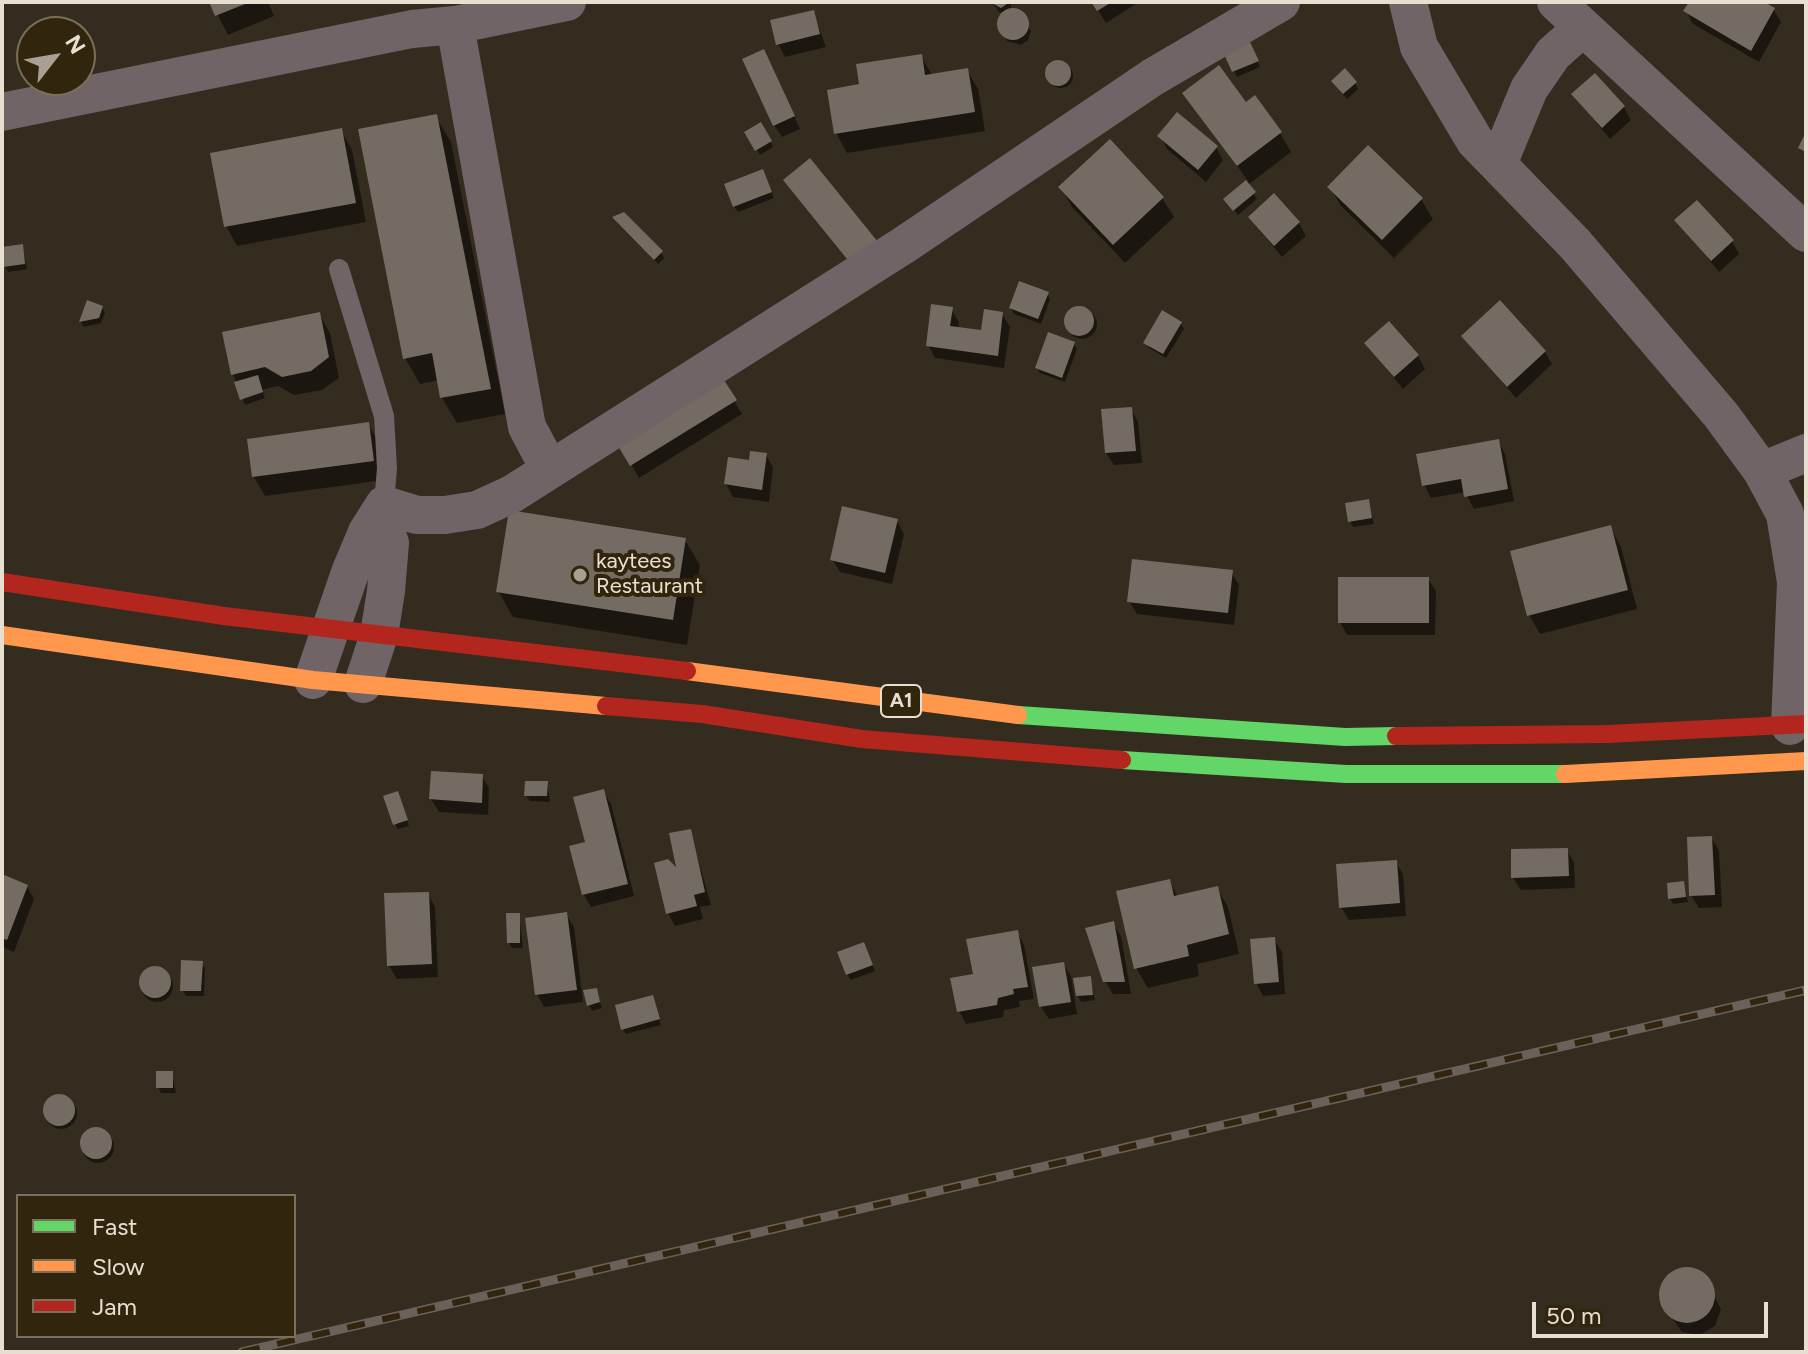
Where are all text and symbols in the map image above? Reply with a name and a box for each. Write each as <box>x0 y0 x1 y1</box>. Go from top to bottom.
north arrow <box>16 16 96 96</box>
text: N <box>59 30 91 59</box>
place label: kaytees Restaurant <box>596 549 703 600</box>
marker: kaytees Restaurant <box>571 566 589 584</box>
road number: A1 <box>881 685 921 717</box>
legend <box>16 1194 296 1338</box>
text: Fast <box>92 1212 137 1241</box>
text: Slow <box>92 1252 144 1281</box>
scale bar <box>1536 1286 1772 1336</box>
text: Jam <box>92 1292 137 1321</box>
text: 50 m <box>1546 1301 1602 1330</box>

